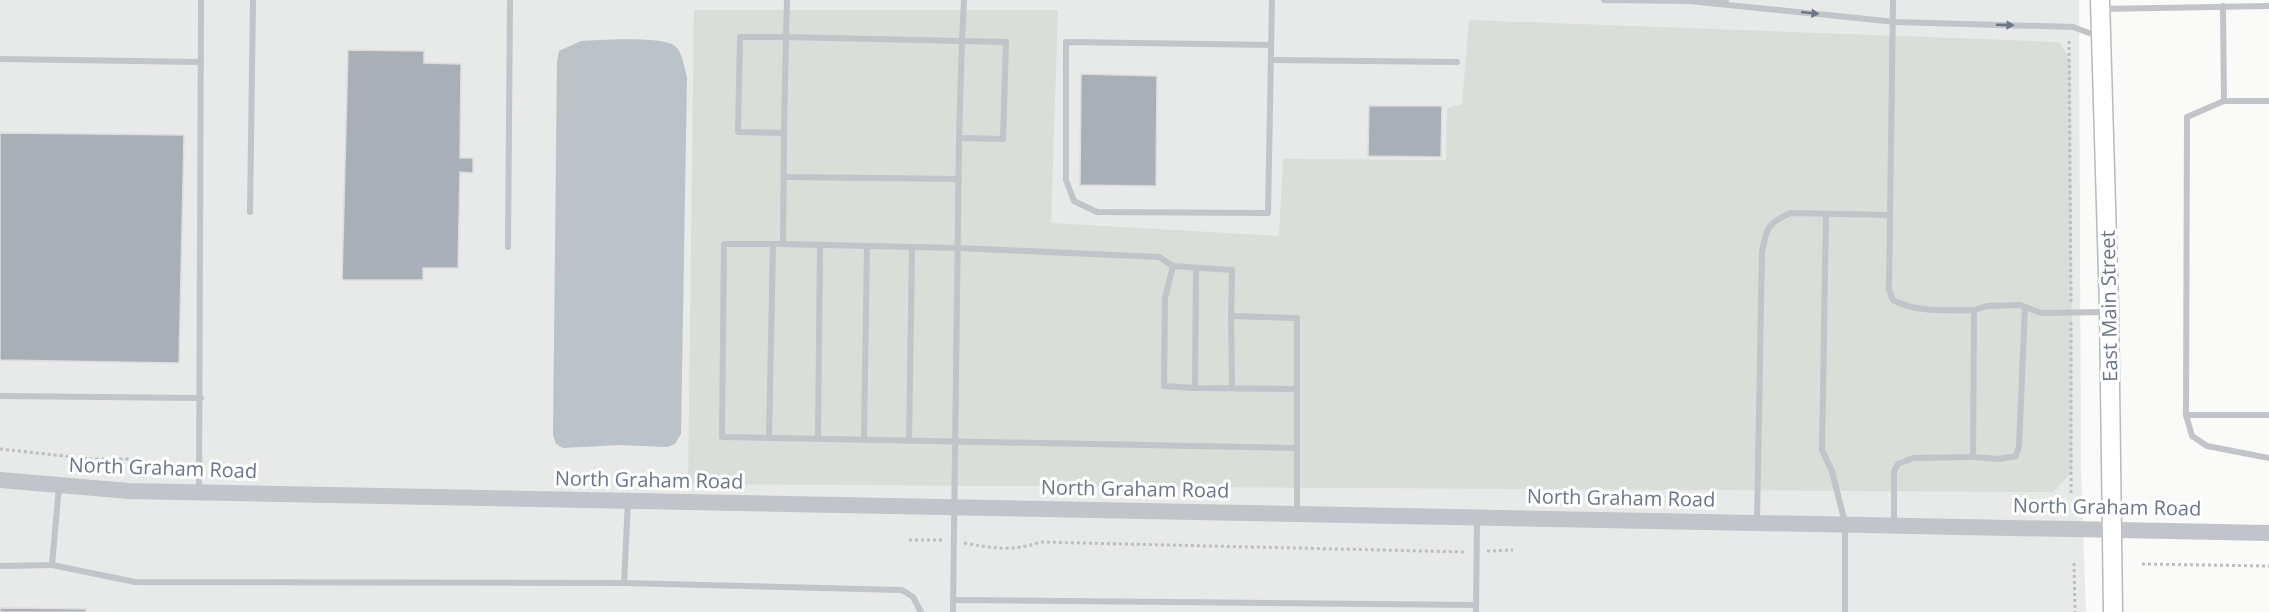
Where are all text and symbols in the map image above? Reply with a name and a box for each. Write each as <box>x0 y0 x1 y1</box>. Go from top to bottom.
one-way arrow <box>1801 8 1820 18</box>
one-way arrow <box>1995 21 2014 30</box>
street label: East Main Street <box>2094 230 2123 382</box>
street label: North Graham Road <box>68 451 258 484</box>
street label: North Graham Road <box>555 464 743 495</box>
street label: North Graham Road <box>1041 473 1229 504</box>
street label: North Graham Road <box>1527 482 1715 513</box>
street label: North Graham Road <box>2013 491 2201 522</box>

